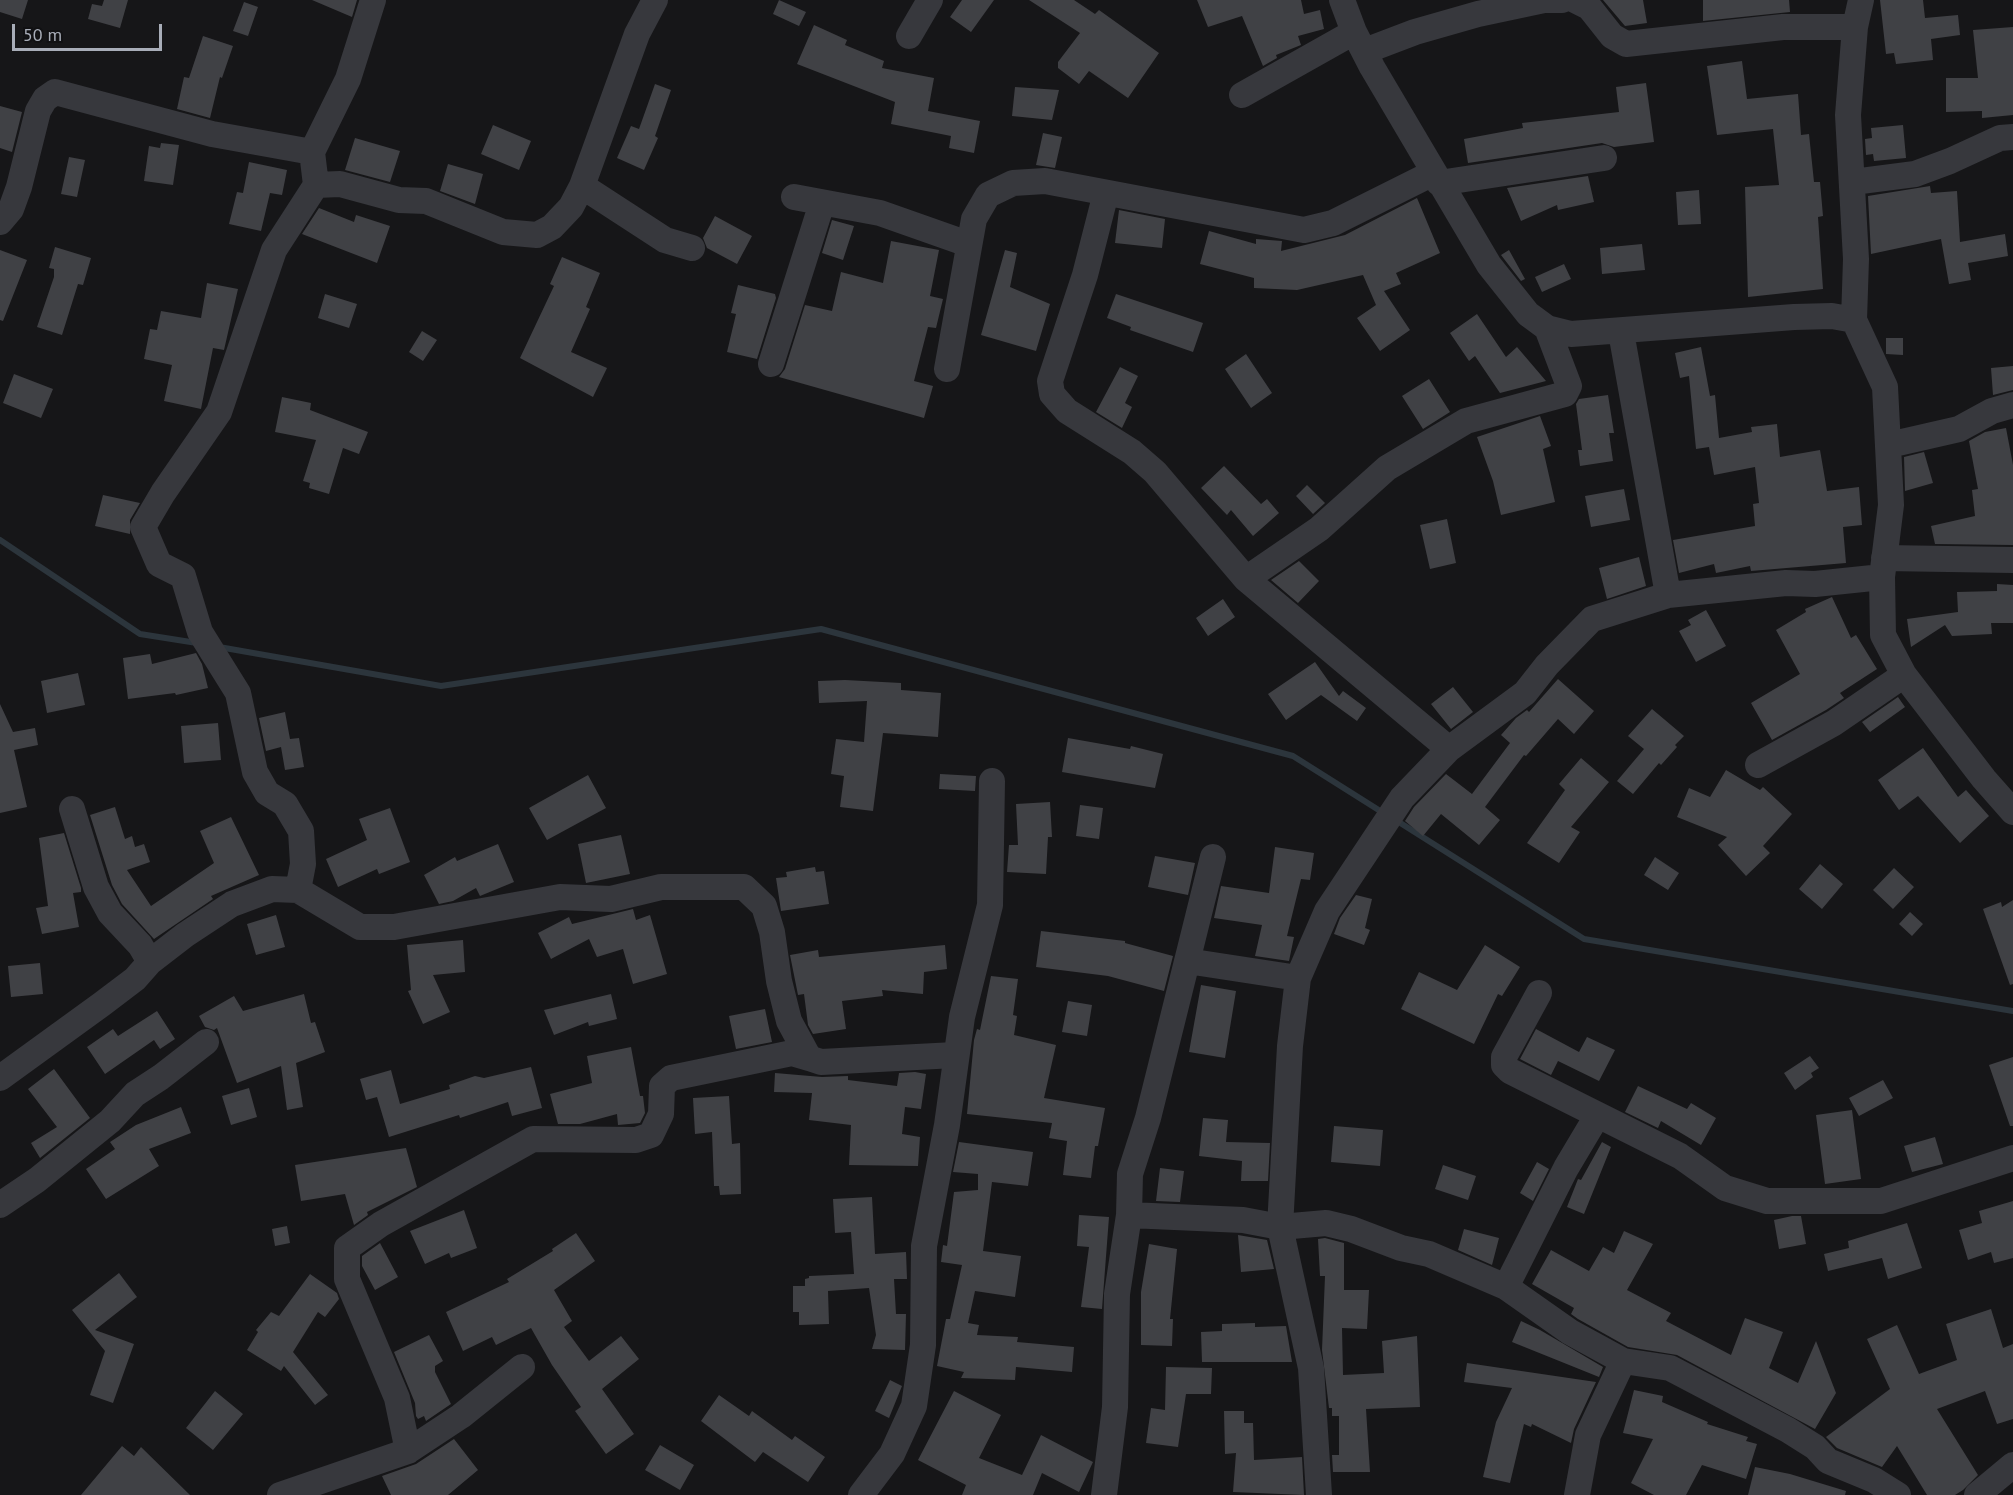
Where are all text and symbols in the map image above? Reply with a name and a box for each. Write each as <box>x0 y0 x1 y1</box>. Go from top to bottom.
scale bar <box>15 12 165 50</box>
text: 50 m <box>23 23 62 46</box>

